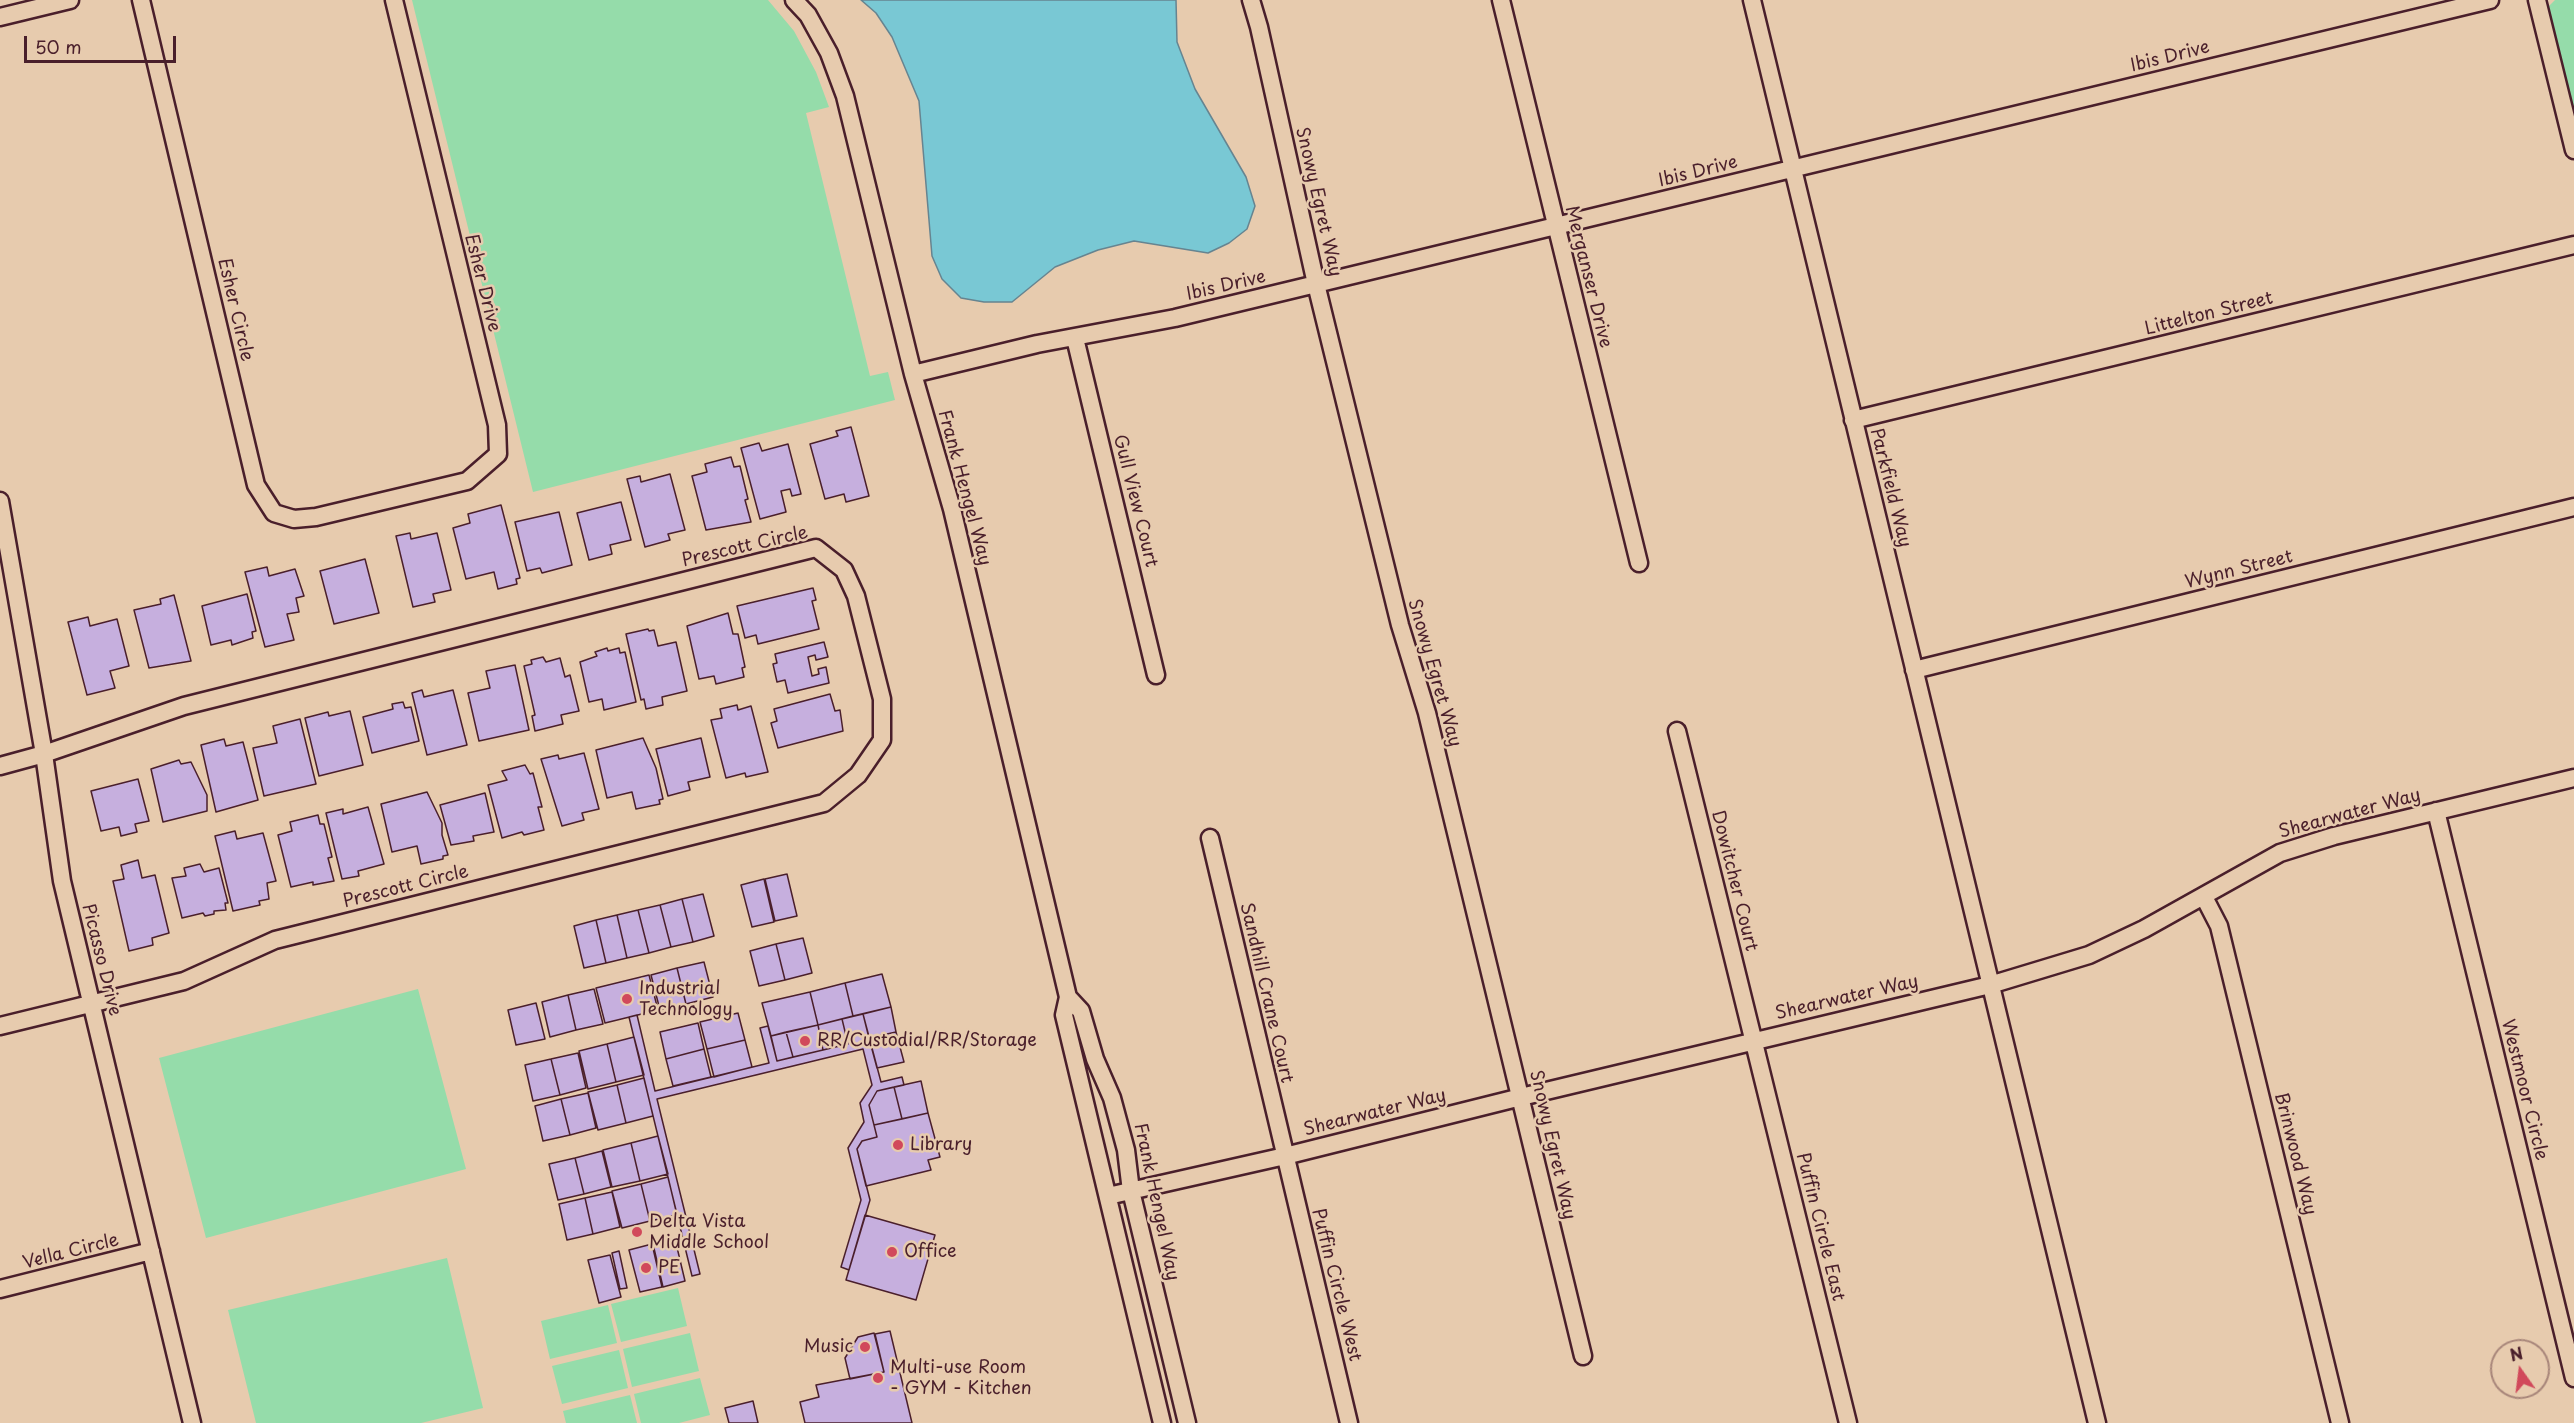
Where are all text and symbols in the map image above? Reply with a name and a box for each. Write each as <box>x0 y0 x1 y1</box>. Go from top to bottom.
scale bar <box>27 24 178 62</box>
text: 50 m <box>35 33 82 60</box>
street label: Ibis Drive <box>2128 37 2212 77</box>
street label: Snowy Egret Way <box>1290 125 1346 279</box>
street label: Ibis Drive <box>1656 152 1740 192</box>
street label: Merganser Drive <box>1560 204 1616 350</box>
street label: Esher Drive <box>459 232 505 334</box>
street label: Esher Circle <box>213 256 257 364</box>
street label: Ibis Drive <box>1184 266 1268 306</box>
street label: Littelton Street <box>2143 288 2275 340</box>
street label: Frank Hengel Way <box>933 408 995 568</box>
street label: Parkfield Way <box>1865 426 1915 550</box>
street label: Gull View Court <box>1108 432 1162 570</box>
street label: Prescott Circle <box>680 522 810 572</box>
street label: Wynn Street <box>2183 546 2295 594</box>
street label: Snowy Egret Way <box>1403 597 1465 749</box>
street label: Shearwater Way <box>2277 785 2423 843</box>
street label: Dowitcher Court <box>1706 808 1762 954</box>
street label: Prescott Circle <box>341 861 471 913</box>
street label: Sandhill Crane Court <box>1235 901 1297 1085</box>
street label: Picasso Drive <box>77 902 125 1018</box>
street label: Shearwater Way <box>1774 971 1920 1025</box>
place label: Industrial Technology <box>639 978 733 1020</box>
marker: Industrial Technology <box>620 992 634 1006</box>
street label: Westmoor Circle <box>2496 1017 2552 1163</box>
place label: RR/Custodial/RR/Storage <box>817 1030 1037 1052</box>
marker: RR/Custodial/RR/Storage <box>798 1034 812 1048</box>
street label: Snowy Egret Way <box>1524 1068 1580 1222</box>
street label: Shearwater Way <box>1302 1085 1448 1141</box>
street label: Brinwood Way <box>2269 1091 2321 1217</box>
street label: Frank Hengel Way <box>1129 1121 1183 1283</box>
place label: Library <box>910 1134 972 1156</box>
marker: Library <box>891 1138 905 1152</box>
street label: Puffin Circle East <box>1791 1151 1849 1303</box>
street label: Puffin Circle West <box>1307 1206 1365 1364</box>
place label: Delta Vista Middle School <box>649 1211 769 1254</box>
marker: Delta Vista Middle School <box>630 1225 644 1239</box>
street label: Vella Circle <box>21 1230 121 1274</box>
place label: Office <box>904 1241 957 1263</box>
marker: Office <box>885 1245 899 1259</box>
place label: PE <box>658 1257 680 1279</box>
marker: PE <box>639 1261 653 1275</box>
place label: Music <box>804 1336 853 1358</box>
north arrow <box>2490 1339 2550 1399</box>
marker: Music <box>858 1340 872 1354</box>
text: N <box>2507 1340 2525 1367</box>
place label: Multi-use Room - GYM - Kitchen <box>890 1357 1032 1400</box>
marker: Multi-use Room - GYM - Kitchen <box>871 1371 885 1385</box>

